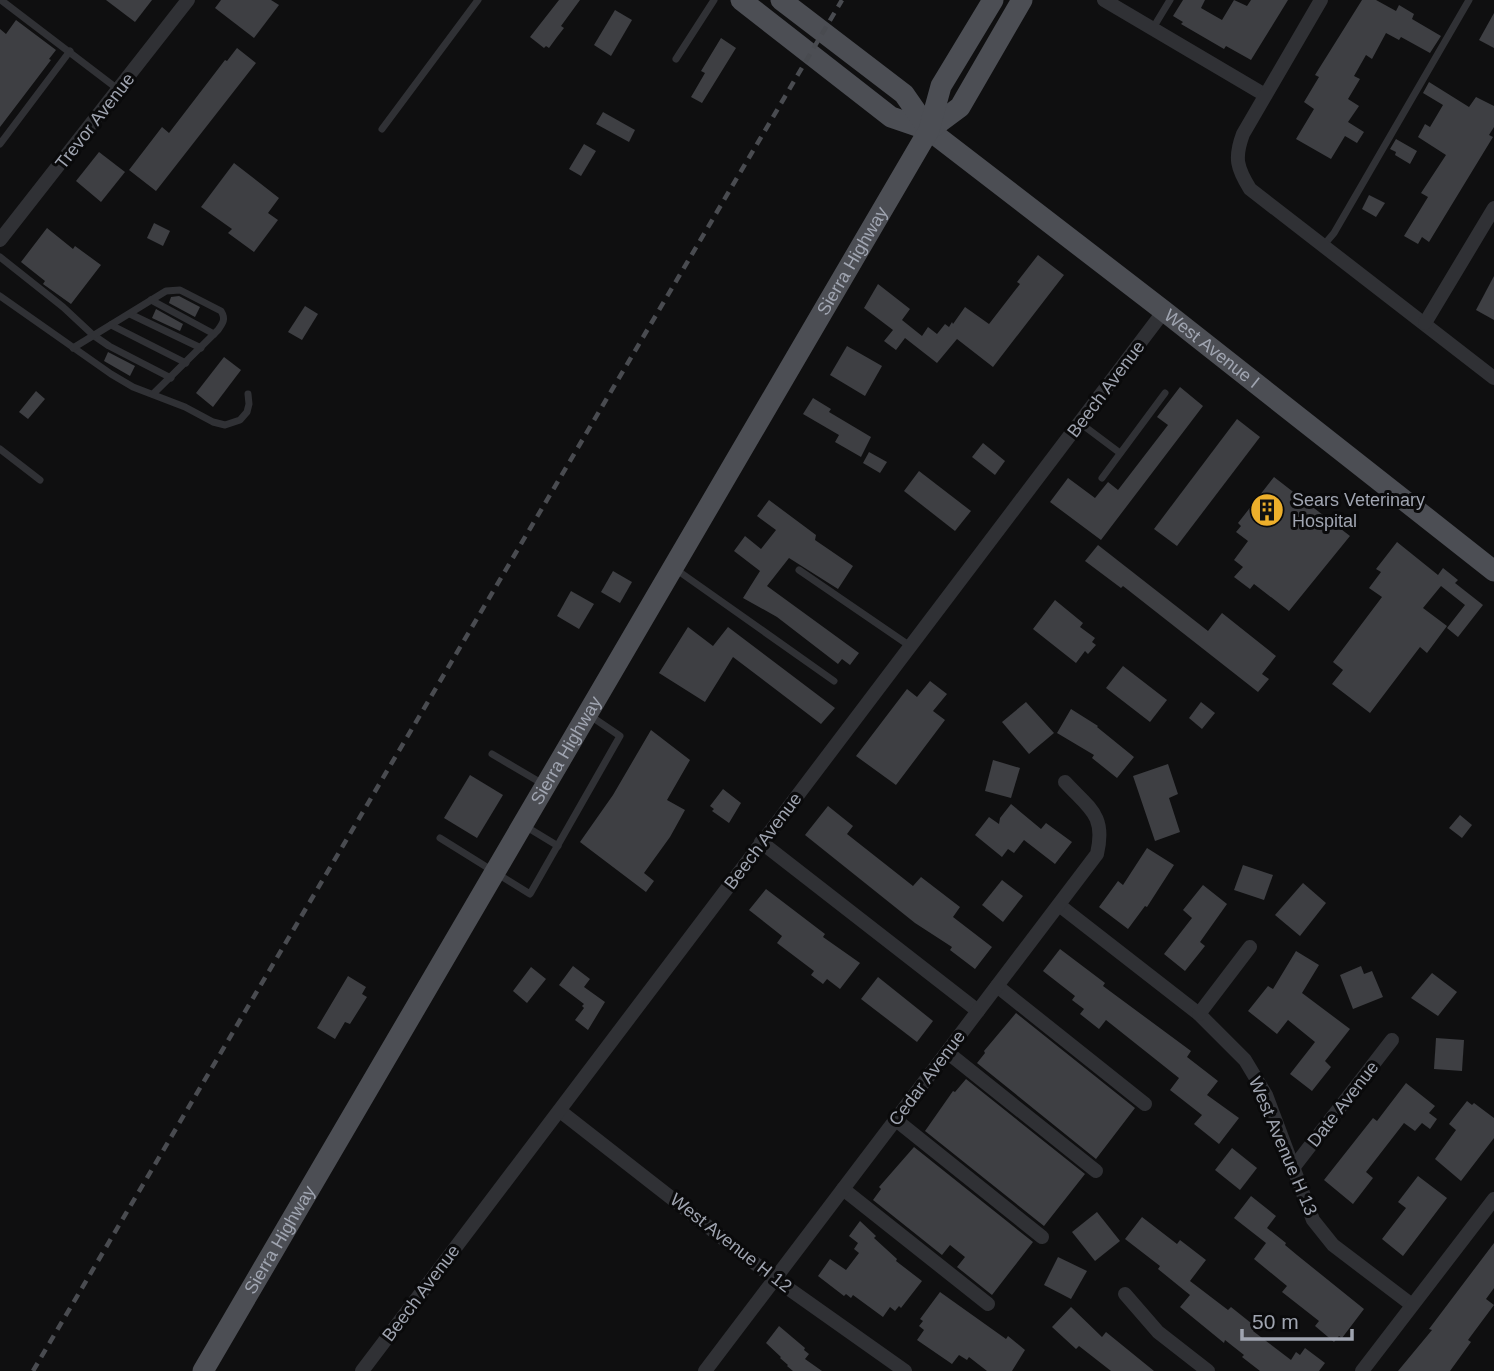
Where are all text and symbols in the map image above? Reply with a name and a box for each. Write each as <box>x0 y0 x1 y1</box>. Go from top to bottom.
street label: Trevor Avenue <box>51 69 139 173</box>
street label: Sierra Highway <box>813 203 892 319</box>
street label: West Avenue I <box>1160 305 1263 392</box>
street label: Beech Avenue <box>1063 337 1149 441</box>
place label: Sears Veterinary Hospital <box>1292 490 1425 531</box>
building icon: Sears Veterinary Hospital <box>1248 491 1286 529</box>
street label: Sierra Highway <box>527 693 606 808</box>
street label: Beech Avenue <box>720 789 806 893</box>
street label: Cedar Avenue <box>885 1027 969 1129</box>
street label: Date Avenue <box>1303 1057 1383 1151</box>
street label: West Avenue H 13 <box>1245 1074 1321 1218</box>
street label: Sierra Highway <box>240 1182 319 1298</box>
street label: West Avenue H 12 <box>666 1189 796 1297</box>
street label: Beech Avenue <box>378 1241 464 1345</box>
scale bar <box>1242 1298 1352 1342</box>
text: 50 m <box>1252 1310 1299 1333</box>

